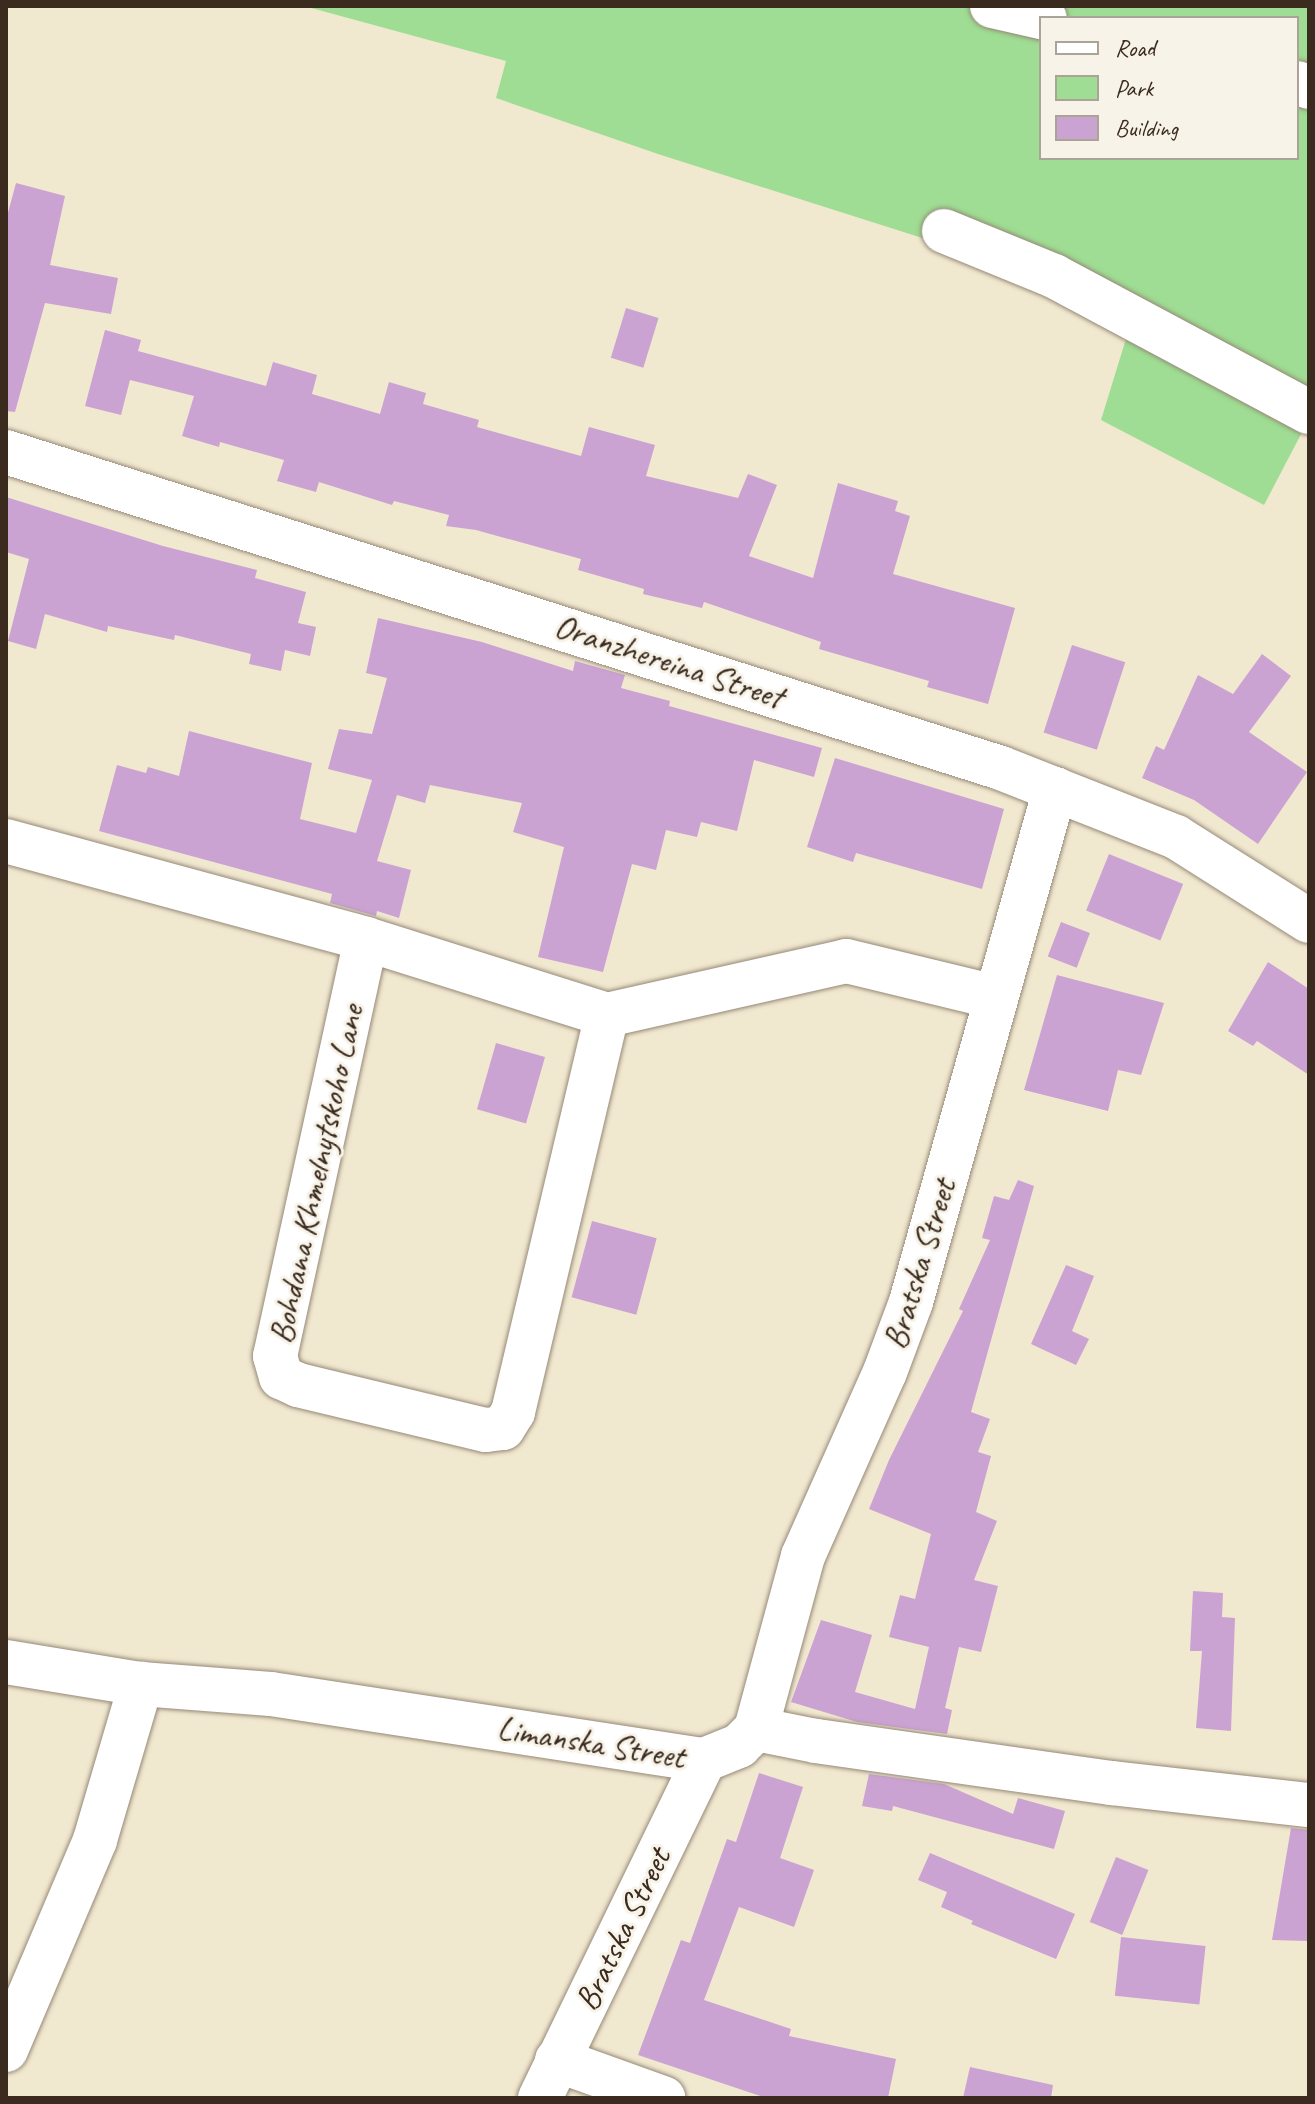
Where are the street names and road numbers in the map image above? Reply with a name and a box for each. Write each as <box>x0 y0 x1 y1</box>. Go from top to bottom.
street label: Oranzhereina Street <box>550 605 788 717</box>
street label: Bohdana Khmelnytskoho Lane <box>260 1000 372 1348</box>
street label: Bratska Street <box>874 1174 964 1354</box>
street label: Limanska Street <box>494 1707 688 1777</box>
street label: Bratska Street <box>565 1841 679 2017</box>

